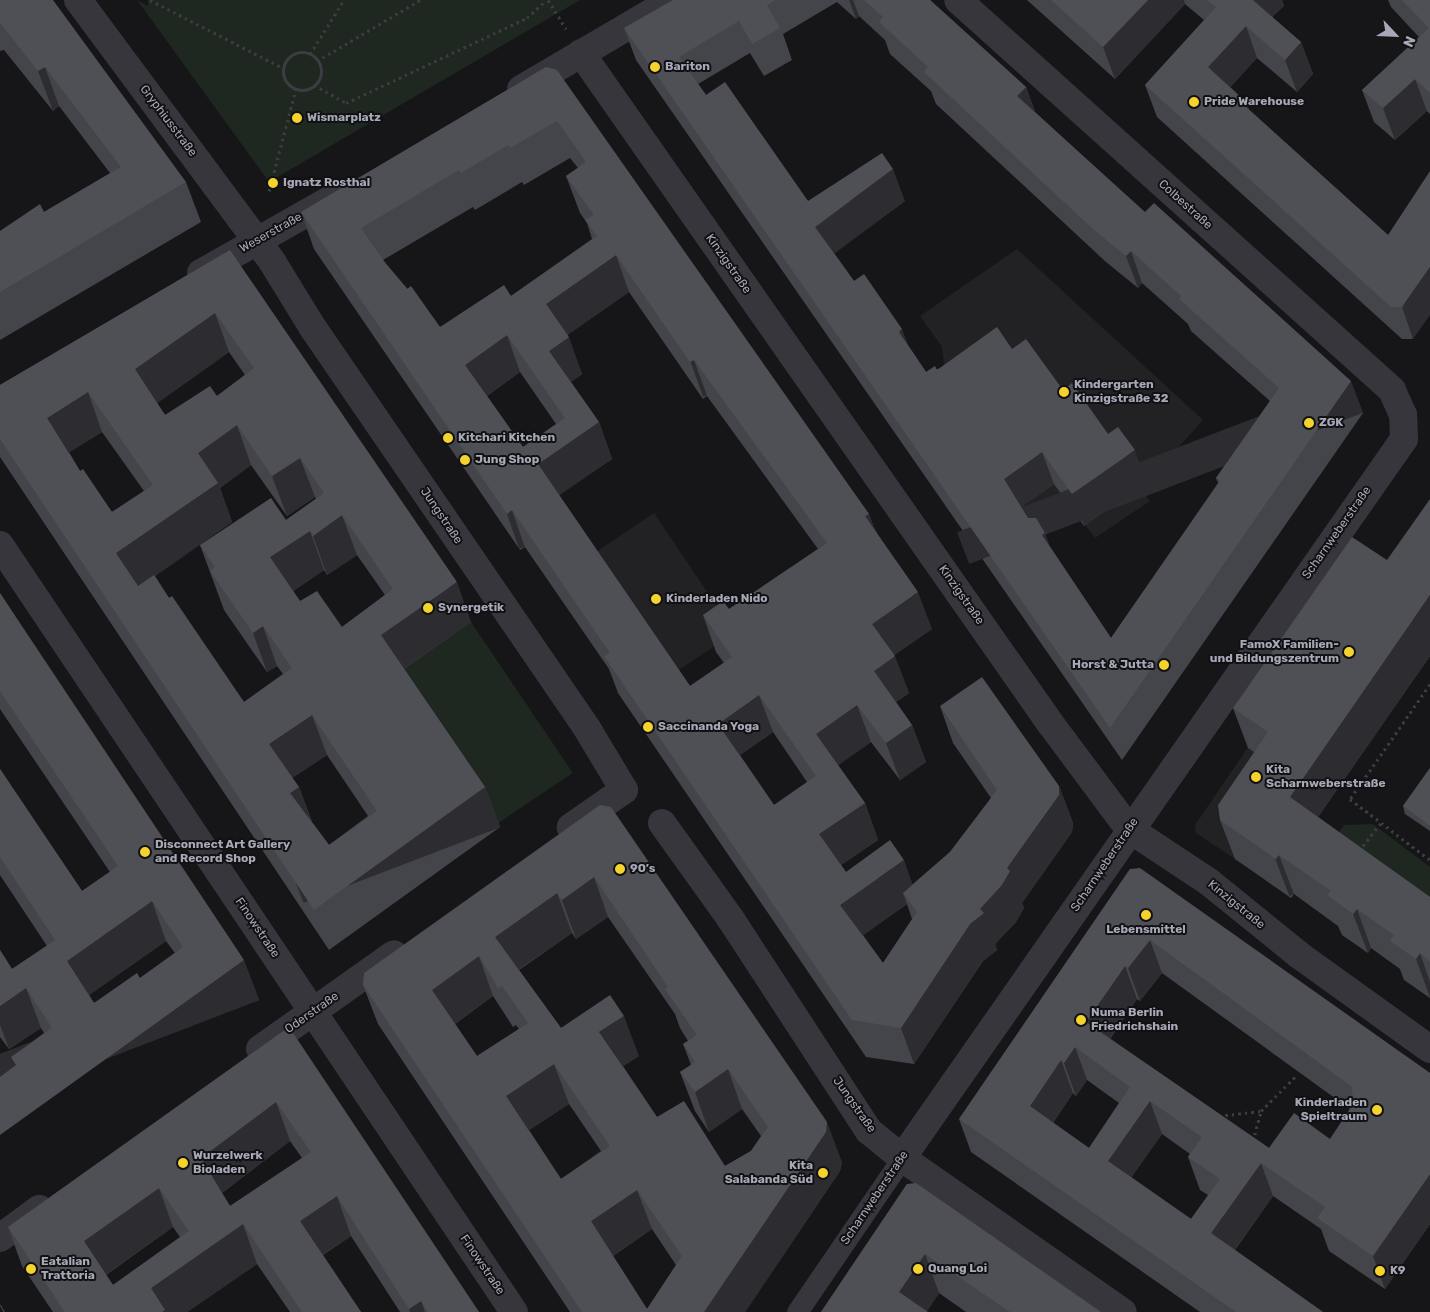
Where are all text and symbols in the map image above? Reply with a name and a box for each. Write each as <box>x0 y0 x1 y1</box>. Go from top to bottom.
north arrow <box>1370 10 1420 60</box>
text: N <box>1399 33 1419 50</box>
place label: Bariton <box>665 60 710 74</box>
marker: Bariton <box>649 61 661 73</box>
street label: Gryphiusstraße <box>136 82 200 160</box>
place label: Pride Warehouse <box>1204 95 1304 109</box>
marker: Pride Warehouse <box>1188 96 1200 108</box>
place label: Wismarplatz <box>307 111 381 125</box>
marker: Wismarplatz <box>291 112 303 124</box>
place label: Ignatz Rosthal <box>283 176 370 190</box>
marker: Ignatz Rosthal <box>267 177 279 189</box>
street label: Colbestraße <box>1155 177 1215 233</box>
street label: Weserstraße <box>237 210 305 256</box>
street label: Kinzigstraße <box>702 232 754 296</box>
place label: Kindergarten Kinzigstraße 32 <box>1074 378 1168 406</box>
marker: Kindergarten Kinzigstraße 32 <box>1058 386 1070 398</box>
place label: ZGK <box>1319 416 1343 430</box>
marker: ZGK <box>1303 417 1315 429</box>
place label: Kitchari Kitchen <box>458 431 555 445</box>
marker: Kitchari Kitchen <box>442 432 454 444</box>
place label: Jung Shop <box>475 453 539 467</box>
marker: Jung Shop <box>459 454 471 466</box>
street label: Scharnweberstraße <box>1300 484 1374 582</box>
street label: Jungstraße <box>417 485 465 547</box>
street label: Kinzigstraße <box>935 563 987 627</box>
place label: Kinderladen Nido <box>666 592 768 606</box>
marker: Kinderladen Nido <box>650 593 662 605</box>
place label: Synergetik <box>438 601 504 615</box>
marker: Synergetik <box>422 602 434 614</box>
place label: FamoX Familien- und Bildungszentrum <box>1210 638 1339 666</box>
marker: FamoX Familien- und Bildungszentrum <box>1343 646 1355 658</box>
place label: Horst & Jutta <box>1072 658 1154 672</box>
marker: Horst & Jutta <box>1158 659 1170 671</box>
place label: Saccinanda Yoga <box>658 720 759 734</box>
marker: Saccinanda Yoga <box>642 721 654 733</box>
place label: Kita Scharnweberstraße <box>1266 763 1386 791</box>
marker: Kita Scharnweberstraße <box>1250 771 1262 783</box>
street label: Scharnweberstraße <box>1068 815 1142 915</box>
place label: Disconnect Art Gallery and Record Shop <box>155 838 290 866</box>
marker: Disconnect Art Gallery and Record Shop <box>139 846 151 858</box>
place label: 90’s <box>630 862 655 876</box>
marker: 90’s <box>614 863 626 875</box>
street label: Kinzigstraße <box>1205 878 1267 932</box>
street label: Finowstraße <box>232 895 282 961</box>
marker: Lebensmittel <box>1140 909 1152 921</box>
place label: Lebensmittel <box>1106 923 1186 937</box>
street label: Oderstraße <box>282 989 342 1037</box>
place label: Numa Berlin Friedrichshain <box>1091 1006 1178 1034</box>
marker: Numa Berlin Friedrichshain <box>1075 1014 1087 1026</box>
street label: Jungstraße <box>829 1074 879 1136</box>
place label: Kinderladen Spieltraum <box>1295 1096 1367 1124</box>
marker: Kinderladen Spieltraum <box>1371 1104 1383 1116</box>
street label: Scharnweberstraße <box>838 1148 912 1248</box>
place label: Wurzelwerk Bioladen <box>193 1149 263 1177</box>
marker: Wurzelwerk Bioladen <box>177 1157 189 1169</box>
place label: Kita Salabanda Süd <box>725 1159 813 1187</box>
marker: Kita Salabanda Süd <box>817 1167 829 1179</box>
street label: Finowstraße <box>457 1232 507 1298</box>
place label: Eatalian Trattoria <box>41 1255 95 1283</box>
place label: Quang Loi <box>928 1262 987 1276</box>
marker: Eatalian Trattoria <box>25 1263 37 1275</box>
marker: Quang Loi <box>912 1263 924 1275</box>
place label: K9 <box>1390 1264 1406 1278</box>
marker: K9 <box>1374 1265 1386 1277</box>

